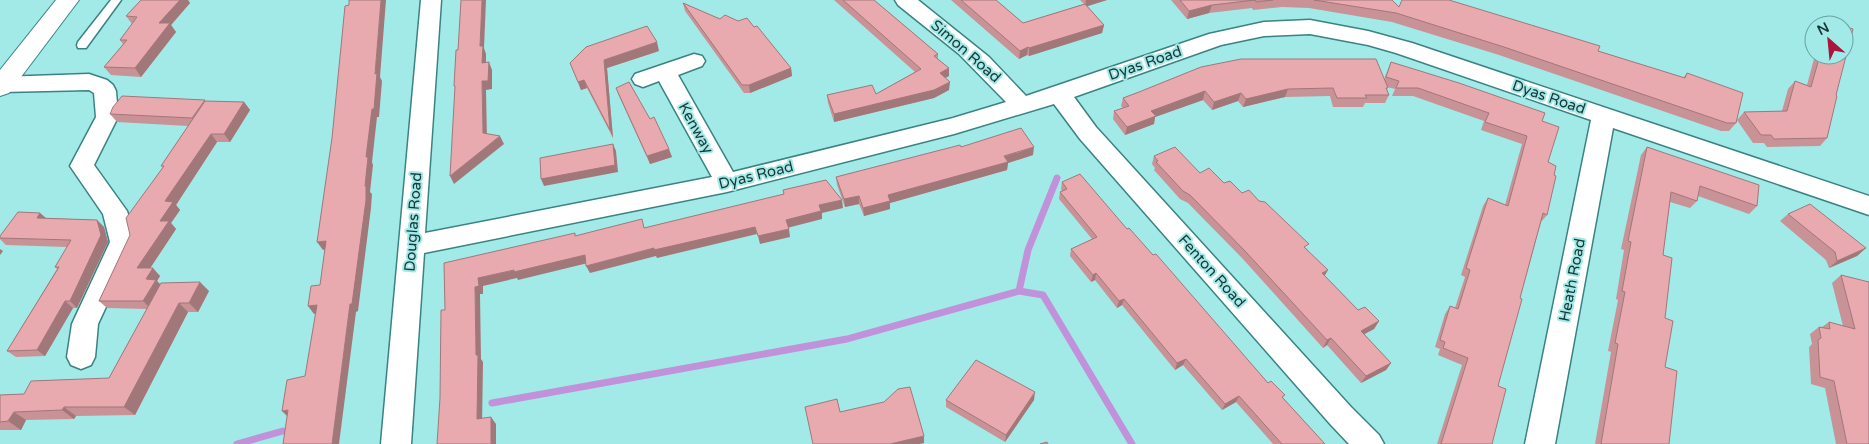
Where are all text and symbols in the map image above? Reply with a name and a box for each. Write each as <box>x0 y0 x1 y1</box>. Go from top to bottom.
north arrow <box>1804 15 1854 65</box>
street label: Simon Road <box>927 16 1005 86</box>
text: N <box>1814 19 1832 39</box>
street label: Dyas Road <box>1106 42 1184 84</box>
street label: Dyas Road <box>1510 76 1588 118</box>
street label: Kenway <box>675 99 717 157</box>
street label: Dyas Road <box>717 157 795 193</box>
street label: Douglas Road <box>401 172 425 272</box>
street label: Fenton Road <box>1175 231 1249 311</box>
street label: Heath Road <box>1555 237 1589 323</box>

